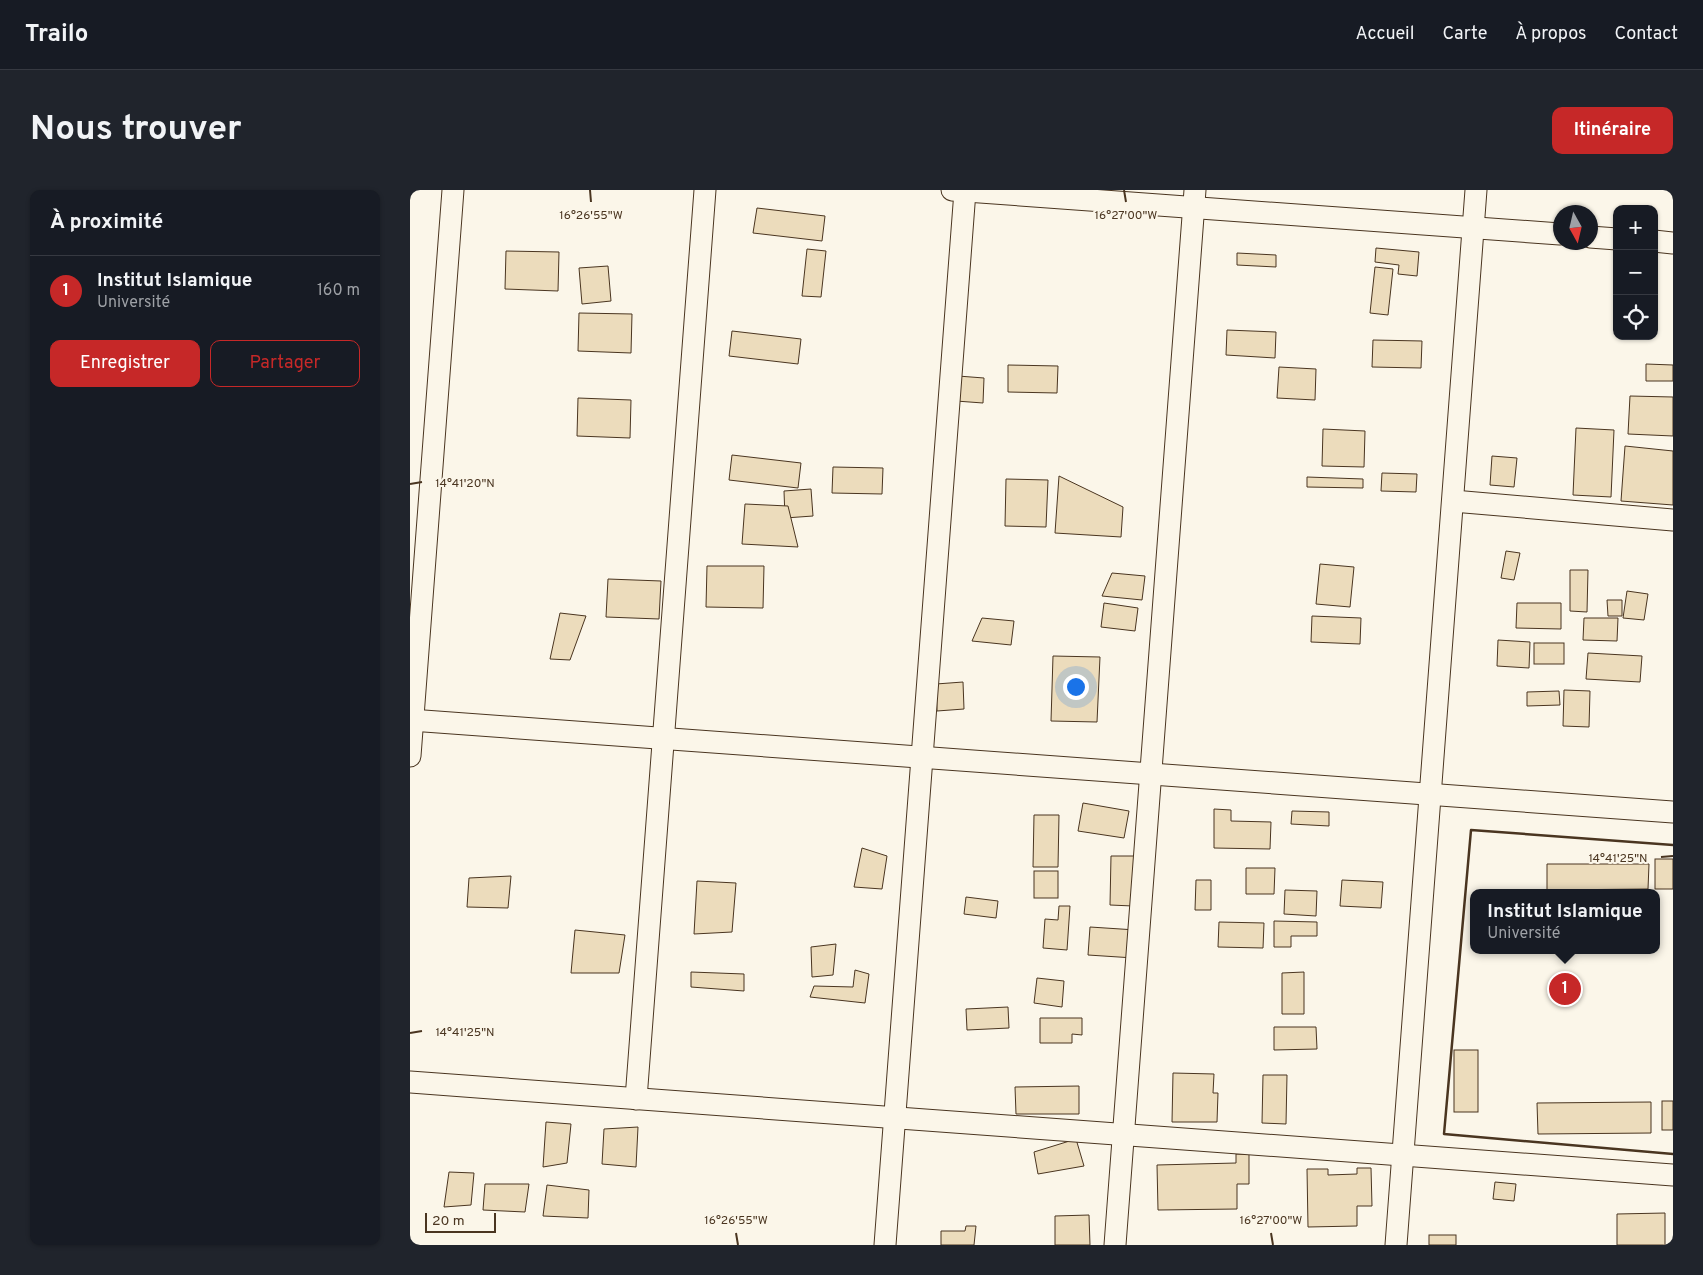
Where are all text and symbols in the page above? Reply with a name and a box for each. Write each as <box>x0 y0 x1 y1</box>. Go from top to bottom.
text: Trailo <box>25 20 88 50</box>
text: Accueil <box>1355 23 1414 46</box>
text: Carte <box>1442 23 1487 46</box>
text: À propos <box>1515 23 1586 46</box>
text: Contact <box>1614 23 1678 46</box>
button: Itinéraire <box>1552 107 1673 154</box>
text: Nous trouver <box>30 108 242 152</box>
north arrow <box>1553 205 1598 250</box>
map controls <box>1613 205 1658 340</box>
button: + <box>1613 205 1658 250</box>
text: 16°26'55"W <box>559 208 623 224</box>
text: 16°27'00"W <box>1095 208 1157 224</box>
text: À proximité <box>50 209 163 236</box>
button: − <box>1613 250 1658 295</box>
text: Institut Islamique <box>97 269 252 293</box>
text: 1 <box>63 281 69 301</box>
text: 160 m <box>317 281 360 301</box>
text: Université <box>97 293 170 313</box>
button: locate <box>1613 295 1658 340</box>
button: Enregistrer <box>50 340 200 387</box>
button: Partager <box>210 340 360 387</box>
text: 14°41'20"N <box>435 476 495 492</box>
your location <box>1063 674 1089 700</box>
text: 14°41'25"N <box>1588 851 1648 867</box>
popup <box>1470 889 1660 954</box>
text: Institut Islamique <box>1487 900 1643 924</box>
text: Université <box>1487 924 1560 944</box>
pin: 1 <box>1549 970 1581 1008</box>
text: 14°41'25"N <box>435 1025 495 1041</box>
scale bar <box>425 1210 496 1233</box>
text: 20 m <box>432 1213 465 1230</box>
text: 16°26'55"W <box>704 1213 768 1229</box>
text: 16°27'00"W <box>1240 1213 1302 1229</box>

